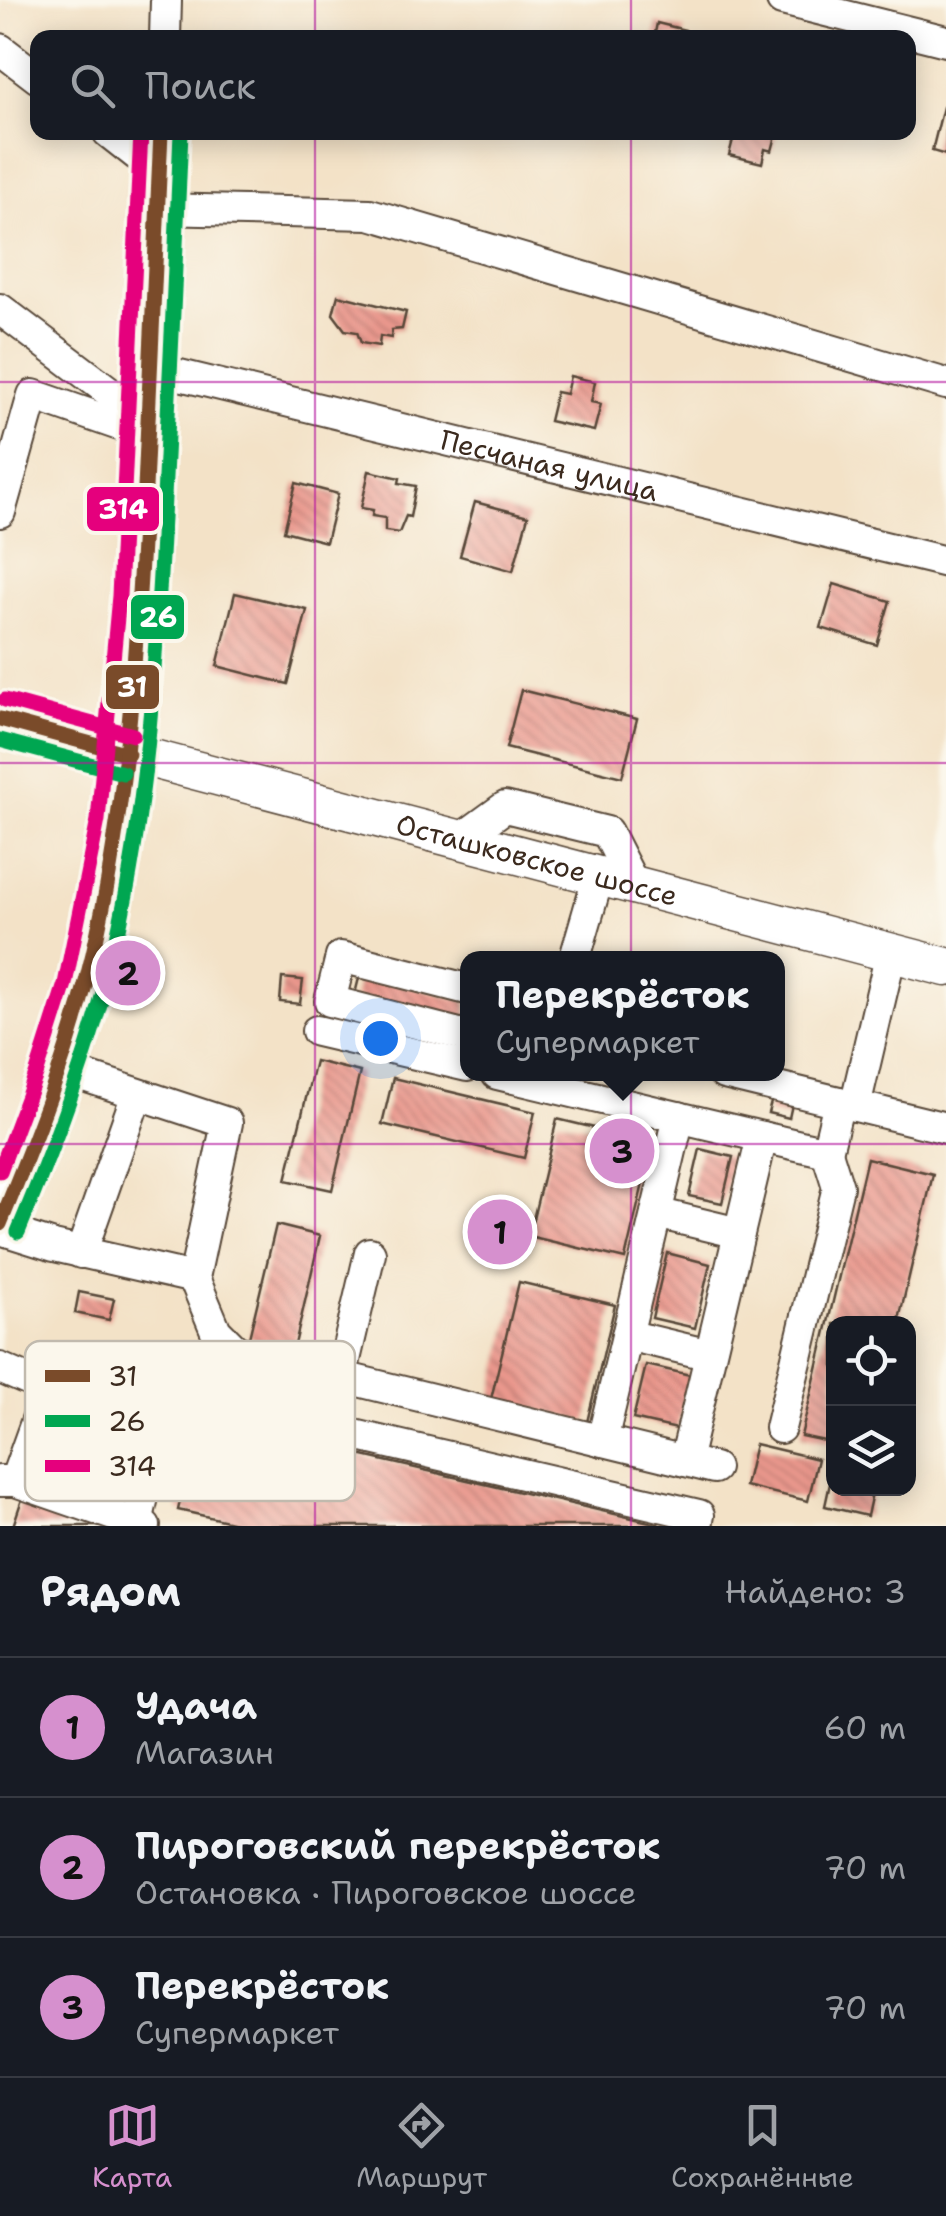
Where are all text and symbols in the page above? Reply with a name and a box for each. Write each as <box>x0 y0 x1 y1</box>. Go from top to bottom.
search box <box>30 30 916 140</box>
icon: search <box>65 58 120 113</box>
text: Поиск <box>145 60 256 111</box>
street label: Песчаная улица <box>437 420 662 510</box>
line badge: 314 <box>85 485 161 533</box>
text: 314 <box>98 490 148 528</box>
line badge: 26 <box>129 593 186 641</box>
text: 26 <box>139 598 177 636</box>
line badge: 31 <box>104 663 161 711</box>
text: 31 <box>116 668 148 706</box>
street label: Осташковское шоссе <box>392 805 682 915</box>
pin: 2 <box>96 936 160 1010</box>
popup <box>460 951 785 1081</box>
text: Перекрёсток <box>495 969 750 1020</box>
your location <box>355 1013 406 1064</box>
text: Супермаркет <box>495 1020 699 1063</box>
pin: 3 <box>590 1114 654 1188</box>
pin: 1 <box>468 1194 532 1270</box>
map controls <box>826 1316 916 1496</box>
button: locate <box>826 1316 916 1406</box>
legend <box>25 1341 355 1501</box>
text: 31 <box>108 1357 138 1395</box>
text: 26 <box>108 1402 146 1440</box>
button: layers <box>826 1406 916 1496</box>
text: 314 <box>108 1447 156 1485</box>
text: Рядом <box>40 1563 181 1619</box>
text: Найдено: 3 <box>725 1570 906 1613</box>
text: Удача <box>135 1680 257 1731</box>
text: 1 <box>65 1706 80 1749</box>
text: 60 m <box>824 1706 906 1749</box>
text: Магазин <box>135 1731 274 1774</box>
text: Пироговский перекрёсток <box>135 1820 661 1871</box>
text: 2 <box>61 1846 84 1889</box>
text: 70 m <box>823 1846 906 1889</box>
text: Остановка · Пироговское шоссе <box>135 1871 636 1914</box>
text: Перекрёсток <box>135 1960 389 2011</box>
text: 3 <box>61 1986 84 2029</box>
text: 70 m <box>823 1986 906 2029</box>
text: Супермаркет <box>135 2011 339 2054</box>
tab: Карта <box>92 2098 172 2196</box>
tab: Маршрут <box>356 2098 487 2196</box>
tab: Сохранённые <box>671 2098 854 2196</box>

